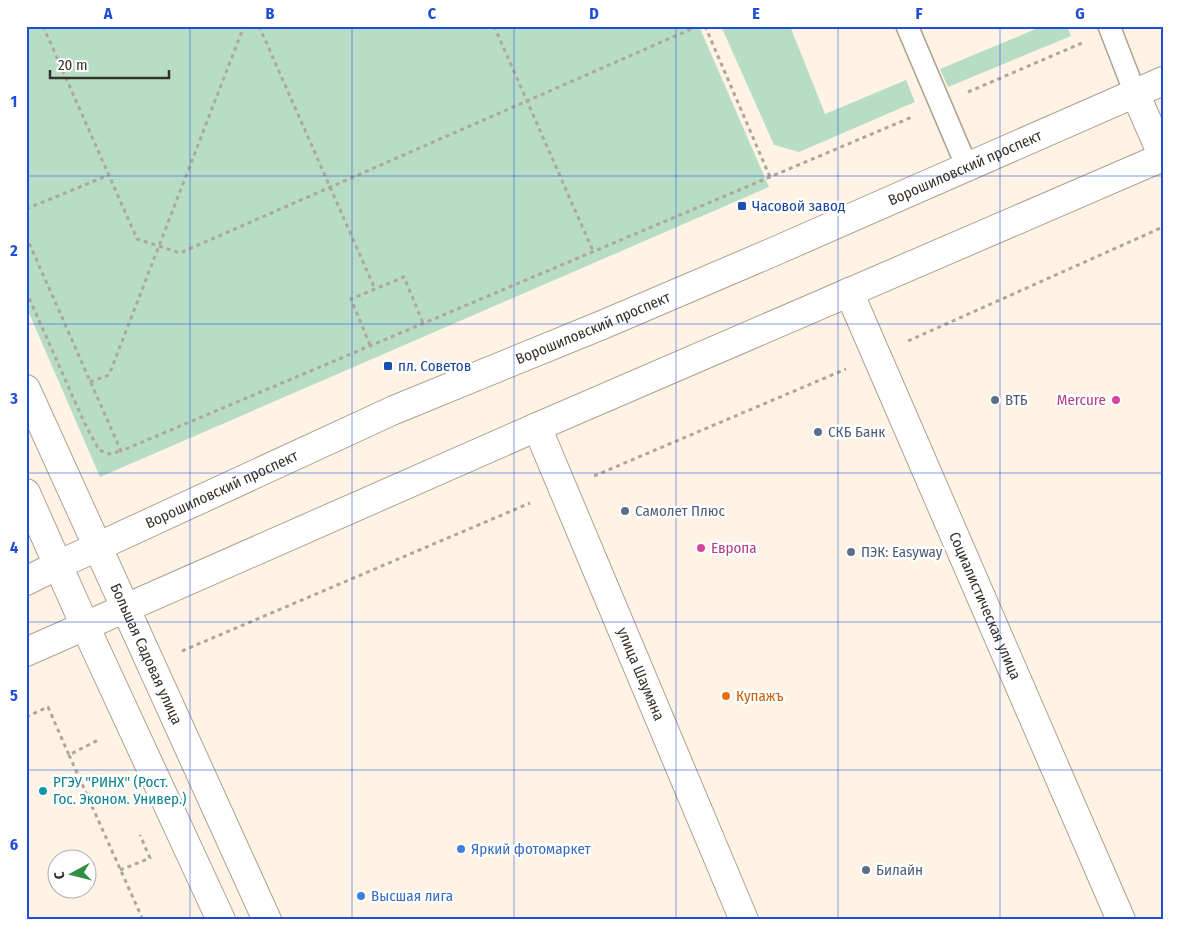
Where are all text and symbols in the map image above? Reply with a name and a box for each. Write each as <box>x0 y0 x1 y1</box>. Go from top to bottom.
text: A <box>103 4 113 23</box>
text: B <box>266 4 275 23</box>
text: C <box>428 4 437 23</box>
text: D <box>589 4 599 23</box>
text: E <box>752 4 760 23</box>
text: F <box>915 4 923 23</box>
text: G <box>1075 4 1085 23</box>
scale bar <box>50 48 169 80</box>
text: 20 m <box>58 56 88 74</box>
text: 1 <box>11 92 17 111</box>
street label: Ворошиловский проспект <box>885 126 1045 209</box>
place label: Часовой завод <box>752 197 845 215</box>
marker: Часовой завод <box>736 200 748 212</box>
text: 2 <box>9 241 18 260</box>
street label: Ворошиловский проспект <box>513 288 674 368</box>
place label: пл. Советов <box>398 357 471 375</box>
marker: пл. Советов <box>382 360 394 372</box>
text: 3 <box>9 389 18 408</box>
place label: ВТБ <box>1005 391 1028 409</box>
place label: Mercure <box>1057 391 1106 409</box>
marker: ВТБ <box>989 394 1001 406</box>
marker: Mercure <box>1110 394 1122 406</box>
place label: СКБ Банк <box>828 423 885 441</box>
marker: СКБ Банк <box>812 426 824 438</box>
street label: Ворошиловский проспект <box>143 446 302 532</box>
place label: Самолет Плюс <box>635 502 725 520</box>
marker: Самолет Плюс <box>619 505 631 517</box>
street label: Социалистическая улица <box>945 529 1025 682</box>
text: 4 <box>10 538 18 557</box>
place label: Европа <box>711 539 757 557</box>
marker: Европа <box>695 542 707 554</box>
place label: ПЭК: Easyway <box>861 543 943 561</box>
marker: ПЭК: Easyway <box>845 546 857 558</box>
street label: Большая Садовая улица <box>106 581 186 727</box>
street label: улица Шаумяна <box>613 625 668 723</box>
text: 5 <box>10 686 18 705</box>
place label: Купажъ <box>736 687 784 705</box>
marker: Купажъ <box>720 690 732 702</box>
place label: РГЭУ "РИНХ" (Рост. Гос. Эконом. Универ.) <box>53 773 187 808</box>
marker: РГЭУ "РИНХ" (Рост. Гос. Эконом. Универ.) <box>37 785 49 797</box>
text: 6 <box>10 835 18 854</box>
place label: Яркий фотомаркет <box>471 840 591 858</box>
marker: Яркий фотомаркет <box>455 843 467 855</box>
north arrow <box>48 848 98 898</box>
place label: Билайн <box>876 861 923 879</box>
marker: Билайн <box>860 864 872 876</box>
text: С <box>51 870 68 880</box>
place label: Высшая лига <box>371 887 453 905</box>
marker: Высшая лига <box>355 890 367 902</box>

